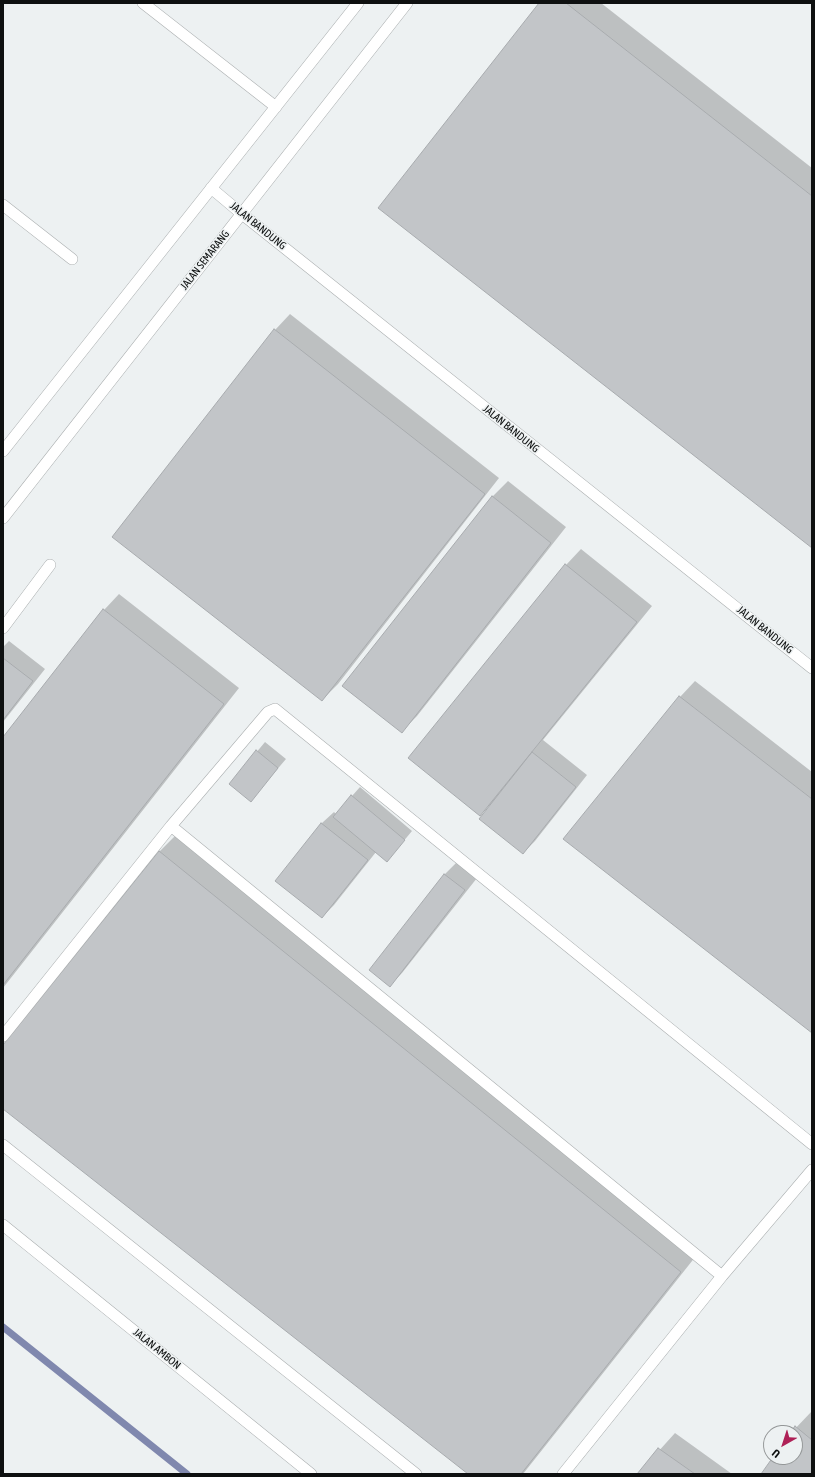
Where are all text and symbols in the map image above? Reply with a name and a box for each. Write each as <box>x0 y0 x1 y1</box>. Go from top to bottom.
street label: JALAN BANDUNG <box>227 199 289 253</box>
street label: JALAN SEMARANG <box>178 228 232 292</box>
street label: JALAN BANDUNG <box>480 402 542 456</box>
street label: JALAN BANDUNG <box>734 603 796 657</box>
street label: JALAN AMBON <box>131 1326 183 1372</box>
north arrow <box>763 1425 803 1465</box>
text: U <box>770 1447 782 1460</box>

